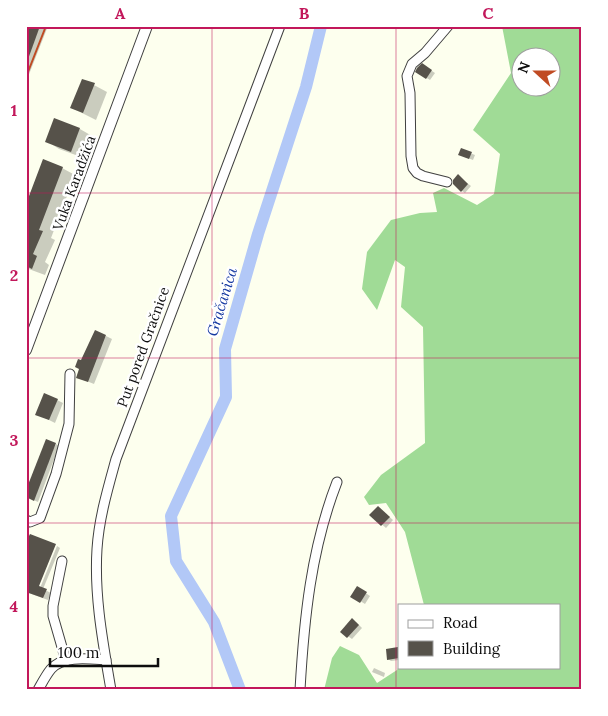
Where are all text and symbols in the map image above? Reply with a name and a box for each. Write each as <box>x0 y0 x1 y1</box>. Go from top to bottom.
text: A <box>115 3 126 23</box>
text: B <box>299 3 310 23</box>
text: C <box>482 3 494 23</box>
north arrow <box>510 48 560 98</box>
text: N <box>514 59 534 76</box>
text: 1 <box>11 100 17 120</box>
street label: Vuka Karadžića <box>48 133 100 234</box>
water label: Gračanica <box>202 264 241 338</box>
text: 2 <box>10 265 18 285</box>
street label: Put pored Gračnice <box>113 284 173 410</box>
text: 3 <box>10 430 19 450</box>
text: 4 <box>10 596 19 616</box>
legend <box>398 604 560 668</box>
text: Road <box>443 613 478 632</box>
scale bar <box>50 636 158 668</box>
text: Building <box>443 639 501 658</box>
text: 100 m <box>58 643 99 662</box>

